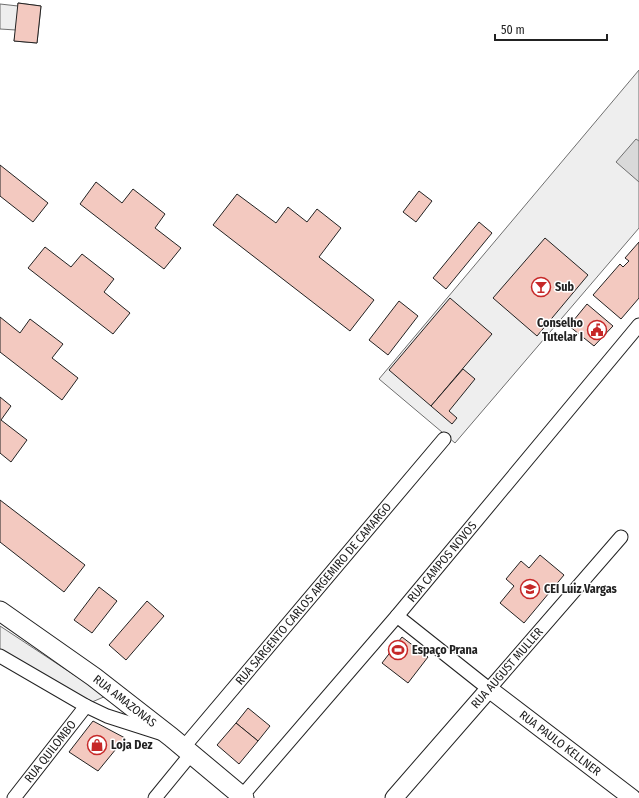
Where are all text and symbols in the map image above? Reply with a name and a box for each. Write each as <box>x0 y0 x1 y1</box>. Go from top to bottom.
scale bar <box>495 16 607 42</box>
text: 50 m <box>501 23 525 37</box>
bar icon: Sub <box>530 276 552 298</box>
place label: Sub <box>555 280 574 294</box>
place label: Conselho Tutelar I <box>537 316 584 344</box>
public building icon: Conselho Tutelar I <box>586 319 608 341</box>
street label: RUA SARGENTO CARLOS ARGEMIRO DE CAMARGO <box>232 500 394 688</box>
street label: RUA CAMPOS NOVOS <box>405 519 480 605</box>
school or university icon: CEI Luiz Vargas <box>519 578 541 600</box>
place label: CEI Luiz Vargas <box>544 582 618 596</box>
street label: RUA AUGUST MULLER <box>468 625 546 711</box>
sports icon: Espaço Prana <box>387 639 409 661</box>
place label: Espaço Prana <box>412 643 478 658</box>
street label: RUA AMAZONAS <box>91 672 159 730</box>
street label: RUA PAULO KELLNER <box>517 708 604 779</box>
street label: RUA QUILOMBO <box>22 718 79 785</box>
shop icon: Loja Dez <box>86 734 108 756</box>
place label: Loja Dez <box>111 738 152 752</box>

